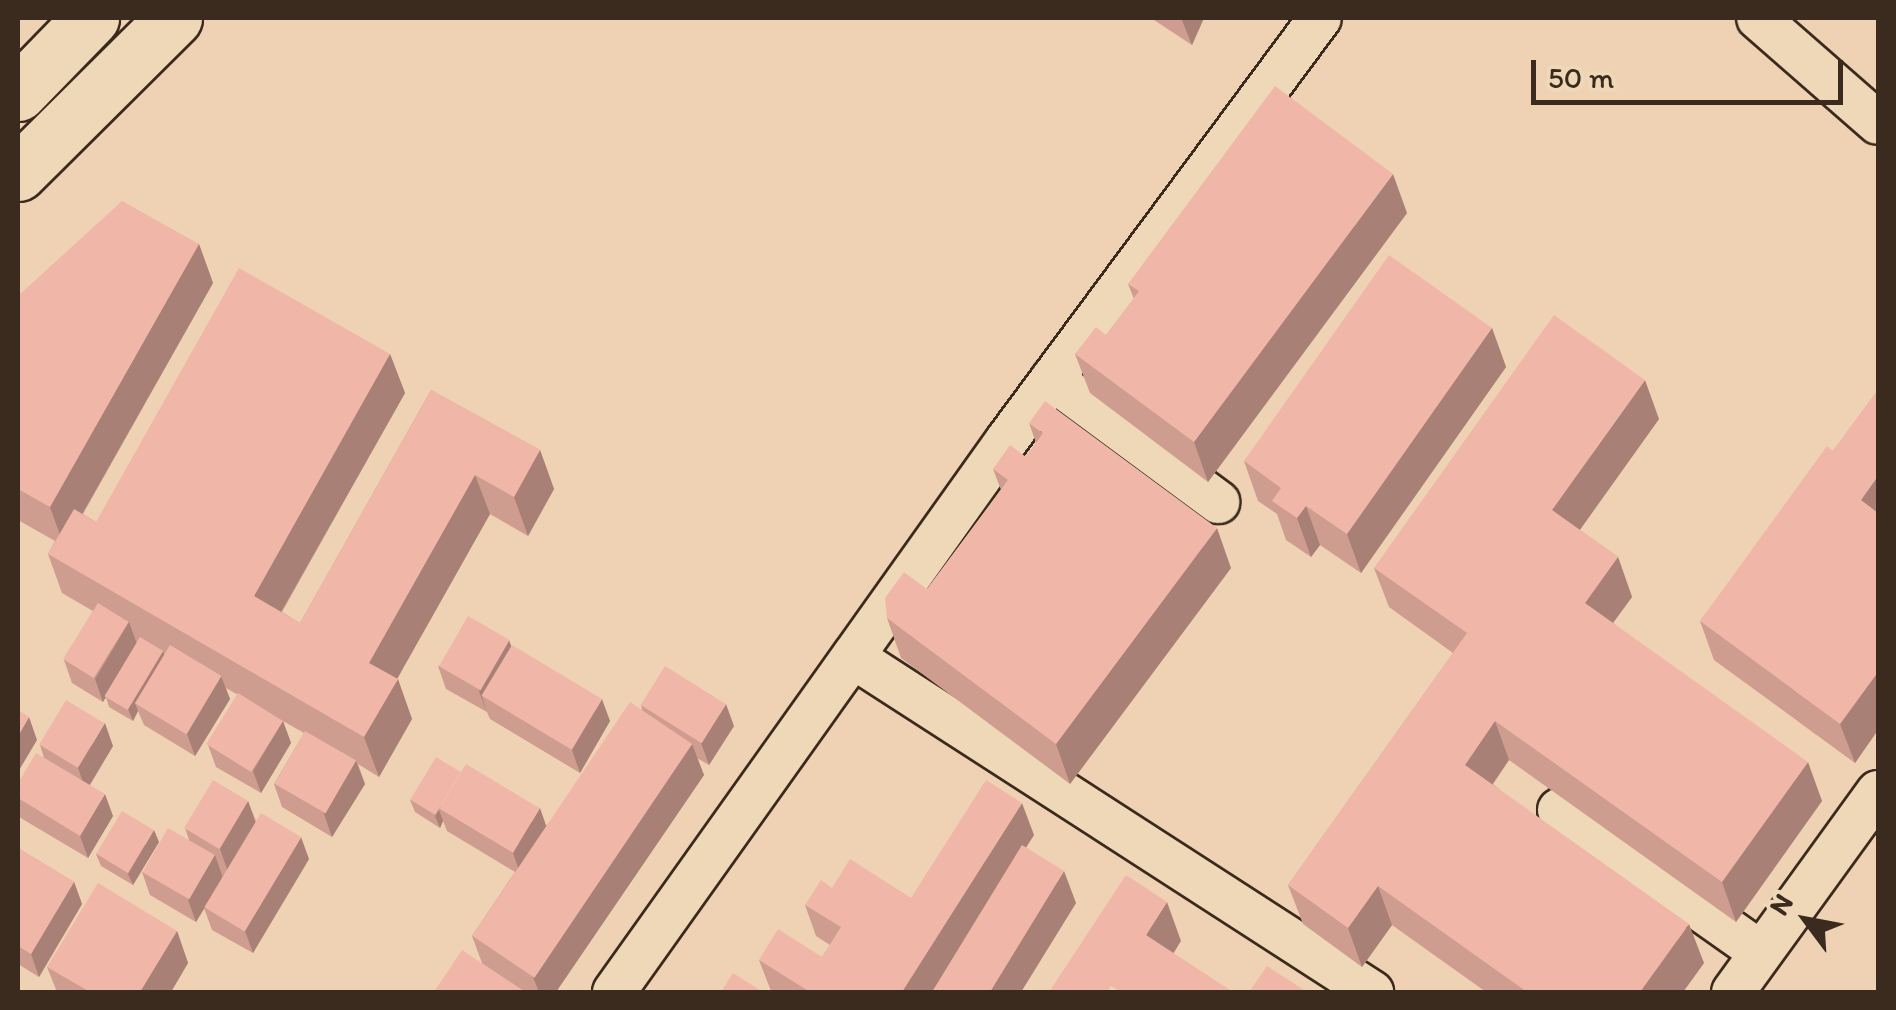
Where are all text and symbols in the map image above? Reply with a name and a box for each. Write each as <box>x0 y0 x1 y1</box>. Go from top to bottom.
scale bar <box>1536 40 1848 102</box>
text: 50 m <box>1548 59 1614 96</box>
north arrow <box>1756 870 1856 970</box>
text: N <box>1761 887 1800 921</box>

